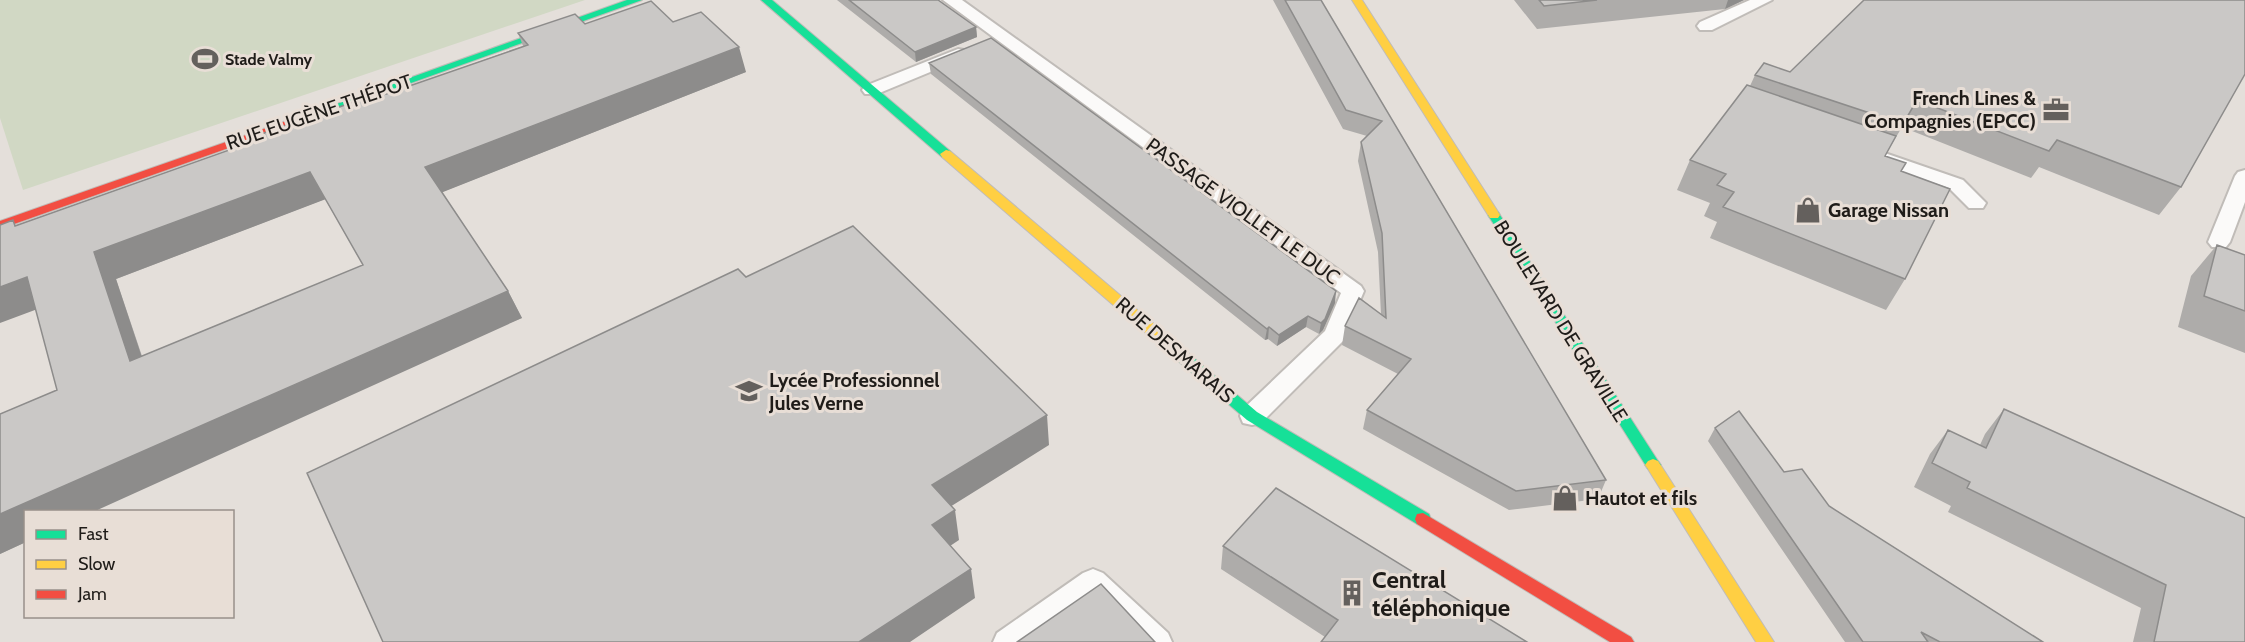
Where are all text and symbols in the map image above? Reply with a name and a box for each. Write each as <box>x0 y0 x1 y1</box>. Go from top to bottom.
sports icon: Stade Valmy <box>190 44 220 74</box>
place label: Stade Valmy <box>225 50 313 69</box>
street label: RUE EUGÈNE THÉPOT <box>223 69 415 155</box>
place label: French Lines & Compagnies (EPCC) <box>1864 86 2036 133</box>
office icon: French Lines & Compagnies (EPCC) <box>2041 95 2071 125</box>
street label: PASSAGE VIOLLET LE DUC <box>1142 133 1344 289</box>
shop icon: Garage Nissan <box>1793 195 1823 225</box>
place label: Garage Nissan <box>1828 198 1949 222</box>
street label: BOULEVARD DE GRAVILLE <box>1489 216 1633 426</box>
street label: RUE DESMARAIS <box>1111 292 1239 408</box>
place label: Lycée Professionnel Jules Verne <box>768 368 940 415</box>
school or university icon: Lycée Professionnel Jules Verne <box>734 376 764 406</box>
shop icon: Hautot et fils <box>1550 483 1580 513</box>
place label: Hautot et fils <box>1585 486 1697 510</box>
legend <box>24 510 234 618</box>
text: Fast <box>78 523 109 545</box>
text: Slow <box>78 553 115 575</box>
place label: Central téléphonique <box>1372 565 1510 622</box>
building icon: Central téléphonique <box>1337 578 1367 608</box>
text: Jam <box>77 583 107 605</box>

